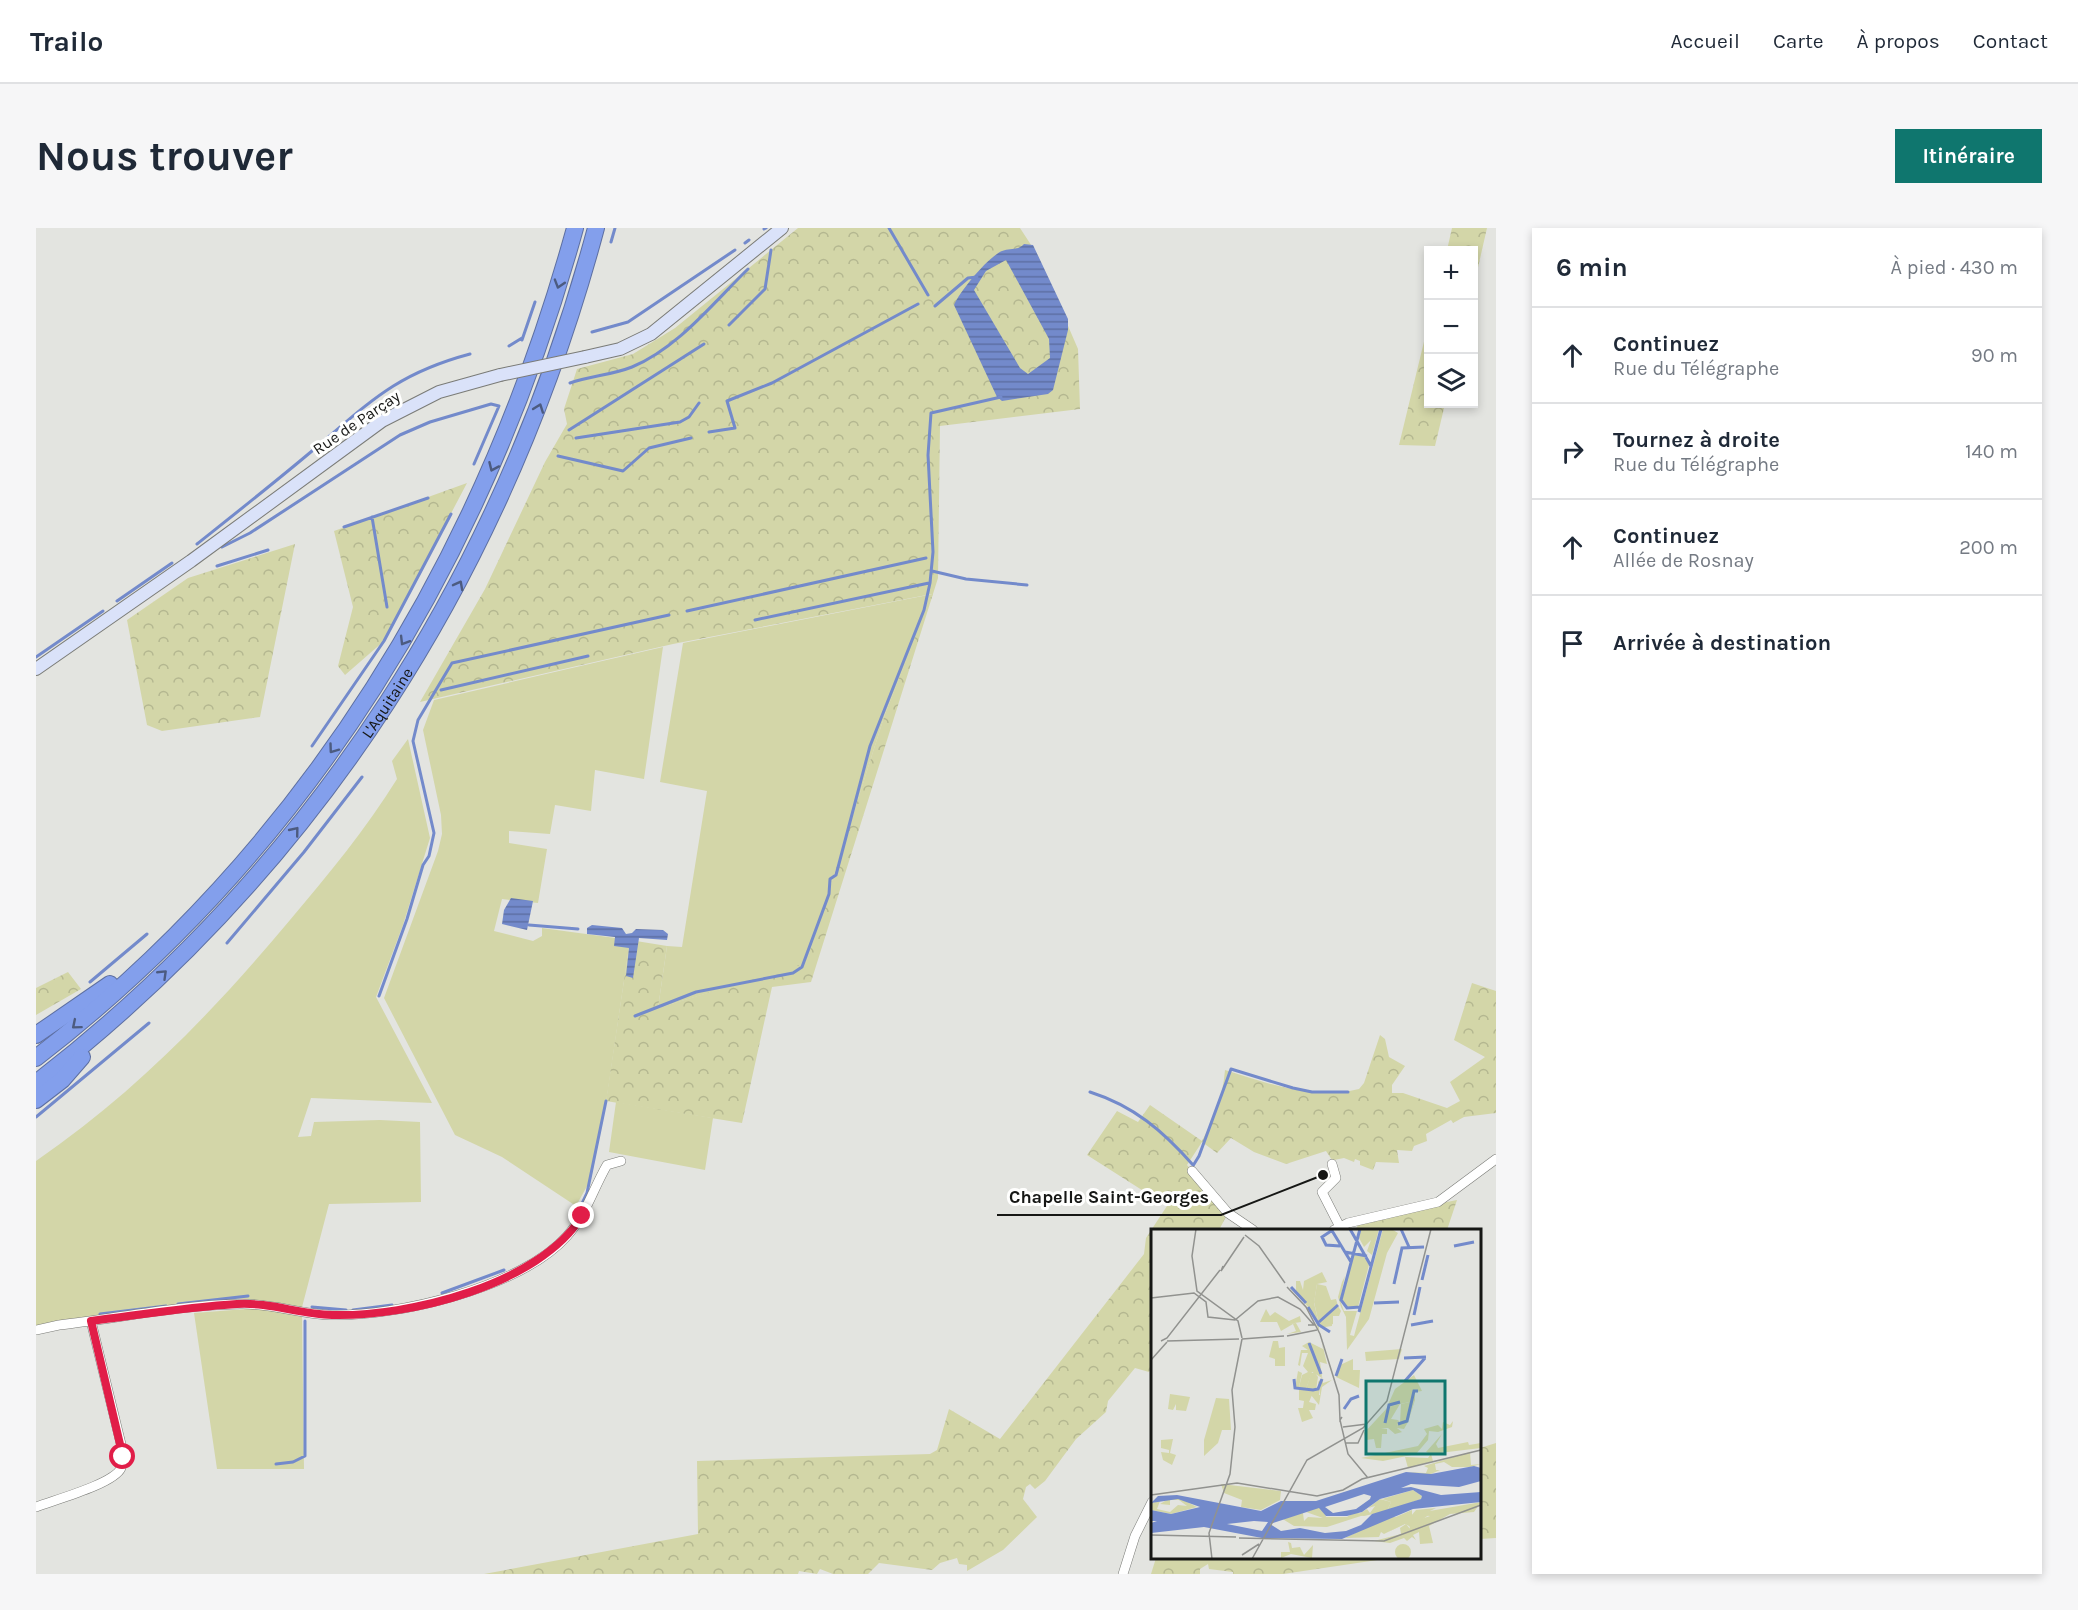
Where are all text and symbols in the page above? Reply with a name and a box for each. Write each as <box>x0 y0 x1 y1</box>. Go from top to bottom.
text: Trailo <box>30 25 103 58</box>
text: Accueil <box>1671 29 1740 53</box>
text: Carte <box>1773 29 1824 53</box>
text: À propos <box>1857 29 1940 53</box>
text: Contact <box>1973 29 2048 53</box>
button: Itinéraire <box>1895 129 2042 183</box>
text: Nous trouver <box>36 131 293 181</box>
map controls <box>1424 246 1478 408</box>
button: + <box>1424 246 1478 300</box>
text: 6 min <box>1556 252 1628 283</box>
text: À pied · 430 m <box>1891 256 2018 279</box>
one-way arrow <box>554 278 567 289</box>
button: − <box>1424 300 1478 354</box>
text: Continuez <box>1613 331 1719 357</box>
icon: ahead <box>1556 339 1589 372</box>
text: 90 m <box>1971 344 2018 367</box>
button: layers <box>1424 354 1478 408</box>
text: Rue du Télégraphe <box>1613 357 1779 380</box>
street label: Rue de Parçay <box>309 386 404 459</box>
one-way arrow <box>532 403 545 413</box>
text: Tournez à droite <box>1613 427 1780 453</box>
icon: right <box>1556 435 1589 468</box>
text: 140 m <box>1965 440 2018 463</box>
text: Rue du Télégraphe <box>1613 453 1779 476</box>
one-way arrow <box>488 461 500 472</box>
text: Continuez <box>1613 523 1719 549</box>
icon: ahead <box>1556 531 1589 564</box>
text: 200 m <box>1959 536 2018 559</box>
text: Allée de Rosnay <box>1613 549 1754 572</box>
one-way arrow <box>452 581 463 591</box>
icon: arrive <box>1556 627 1589 660</box>
text: Arrivée à destination <box>1613 630 1831 656</box>
one-way arrow <box>399 635 411 645</box>
street label: L'Aquitaine <box>357 664 417 742</box>
one-way arrow <box>329 742 340 753</box>
one-way arrow <box>288 827 299 838</box>
one-way arrow <box>157 970 167 981</box>
one-way arrow <box>72 1018 83 1029</box>
callout: Chapelle Saint-Georges <box>997 1179 1221 1215</box>
text: Chapelle Saint-Georges <box>1009 1186 1209 1208</box>
route end <box>568 1202 594 1228</box>
inset map <box>1151 1229 1481 1559</box>
route start <box>109 1443 135 1469</box>

